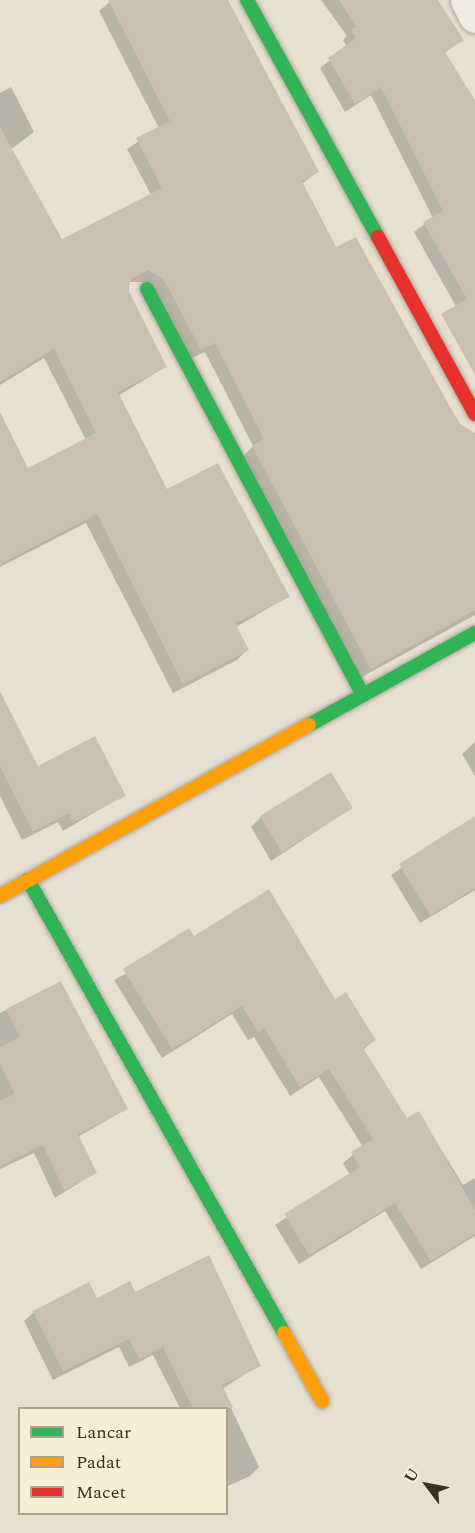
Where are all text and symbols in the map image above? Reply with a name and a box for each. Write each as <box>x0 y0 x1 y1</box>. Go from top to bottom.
legend <box>18 1407 228 1515</box>
text: Lancar <box>76 1419 131 1446</box>
text: Padat <box>76 1449 121 1476</box>
north arrow <box>397 1455 457 1515</box>
text: U <box>398 1463 425 1488</box>
text: Macet <box>76 1479 126 1506</box>

